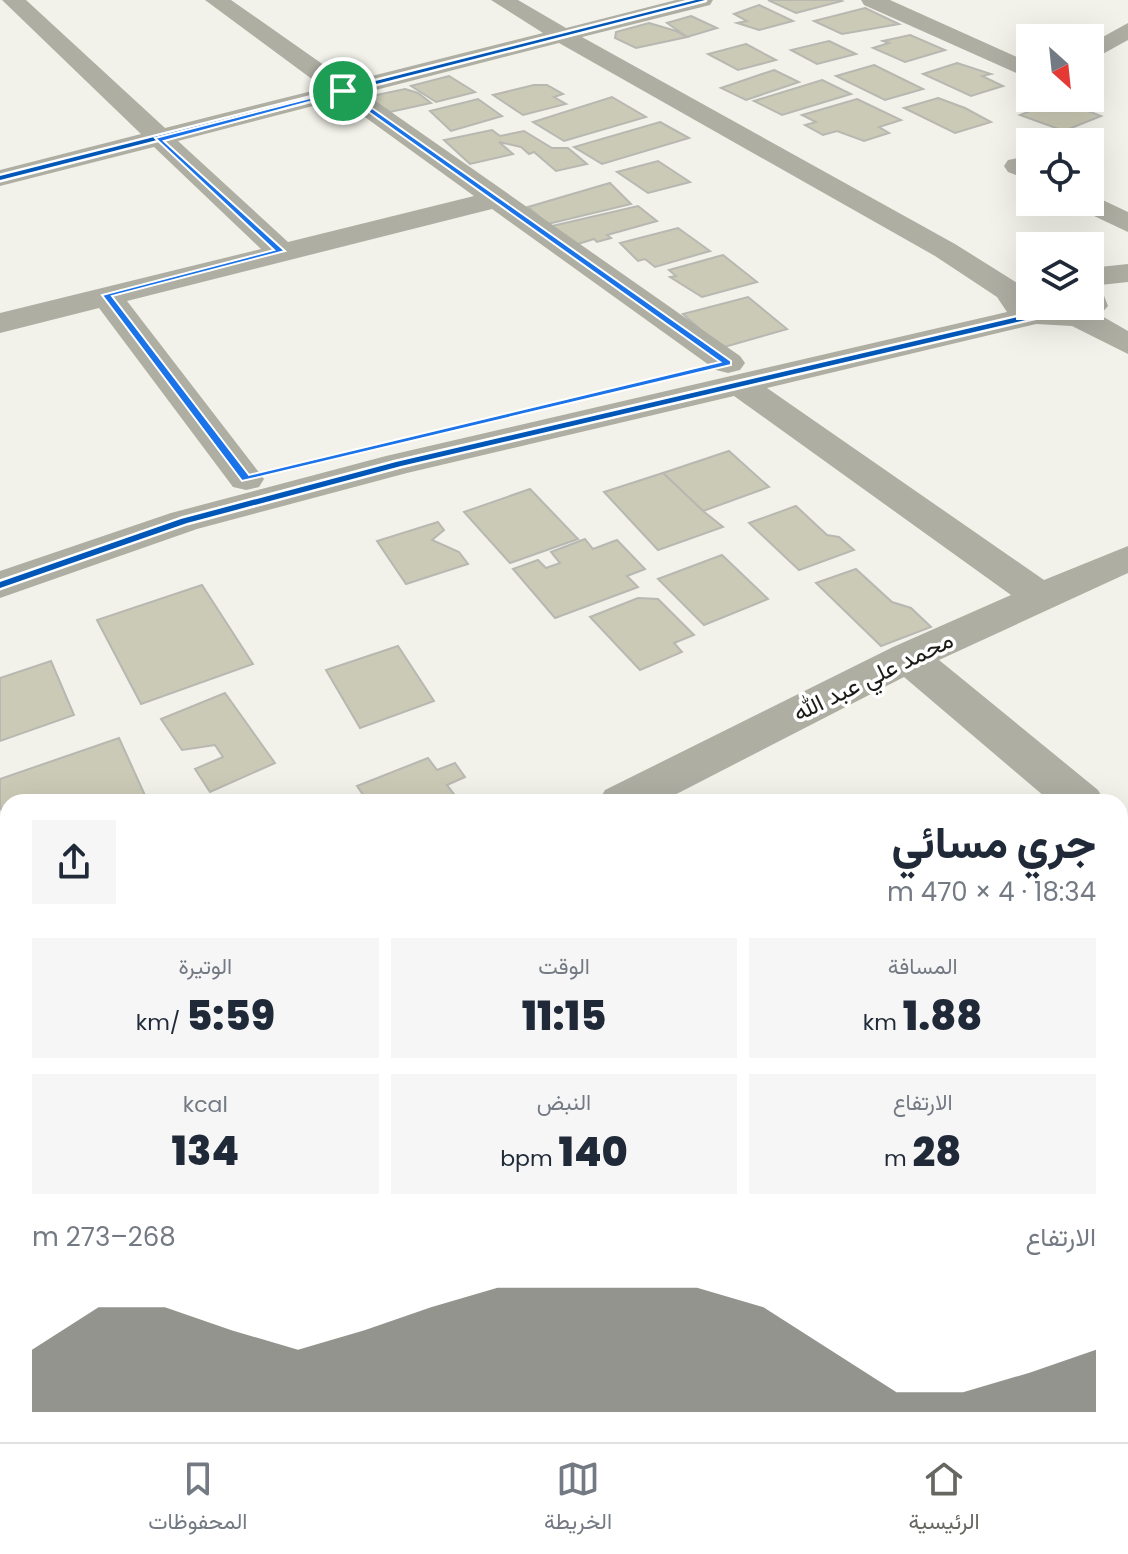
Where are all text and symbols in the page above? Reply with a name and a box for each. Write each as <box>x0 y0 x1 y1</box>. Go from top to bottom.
north arrow <box>1016 24 1104 112</box>
map controls <box>1016 24 1104 320</box>
pin <box>309 57 377 125</box>
icon: arrive <box>321 69 365 113</box>
button: locate <box>1016 128 1104 216</box>
button: layers <box>1016 232 1104 320</box>
street label: محمد علي عبد الله <box>787 623 960 732</box>
text: جري مسائي <box>892 812 1096 873</box>
button: share <box>32 820 116 904</box>
text: 18:34 · 4 × 470 m <box>887 874 1096 910</box>
text: الوتيرة <box>178 951 232 982</box>
text: الوقت <box>538 951 590 982</box>
text: المسافة <box>888 951 958 982</box>
text: 5:59 <box>186 988 275 1044</box>
text: 11:15 <box>522 988 606 1044</box>
text: 1.88 <box>903 988 982 1044</box>
text: /km <box>136 1007 186 1038</box>
text: km <box>863 1007 903 1038</box>
text: النبض <box>537 1087 591 1118</box>
text: الارتفاع <box>893 1087 953 1118</box>
text: kcal <box>183 1089 228 1120</box>
text: 134 <box>172 1123 239 1179</box>
text: 140 <box>558 1124 628 1180</box>
text: 28 <box>913 1124 961 1180</box>
text: bpm <box>500 1143 558 1174</box>
text: m <box>884 1143 913 1174</box>
text: 268–273 m <box>32 1219 176 1255</box>
text: الارتفاع <box>1025 1219 1096 1255</box>
tab: المحفوظات <box>148 1457 247 1541</box>
tab: الخريطة <box>544 1457 612 1541</box>
tab: الرئيسية <box>909 1457 980 1541</box>

